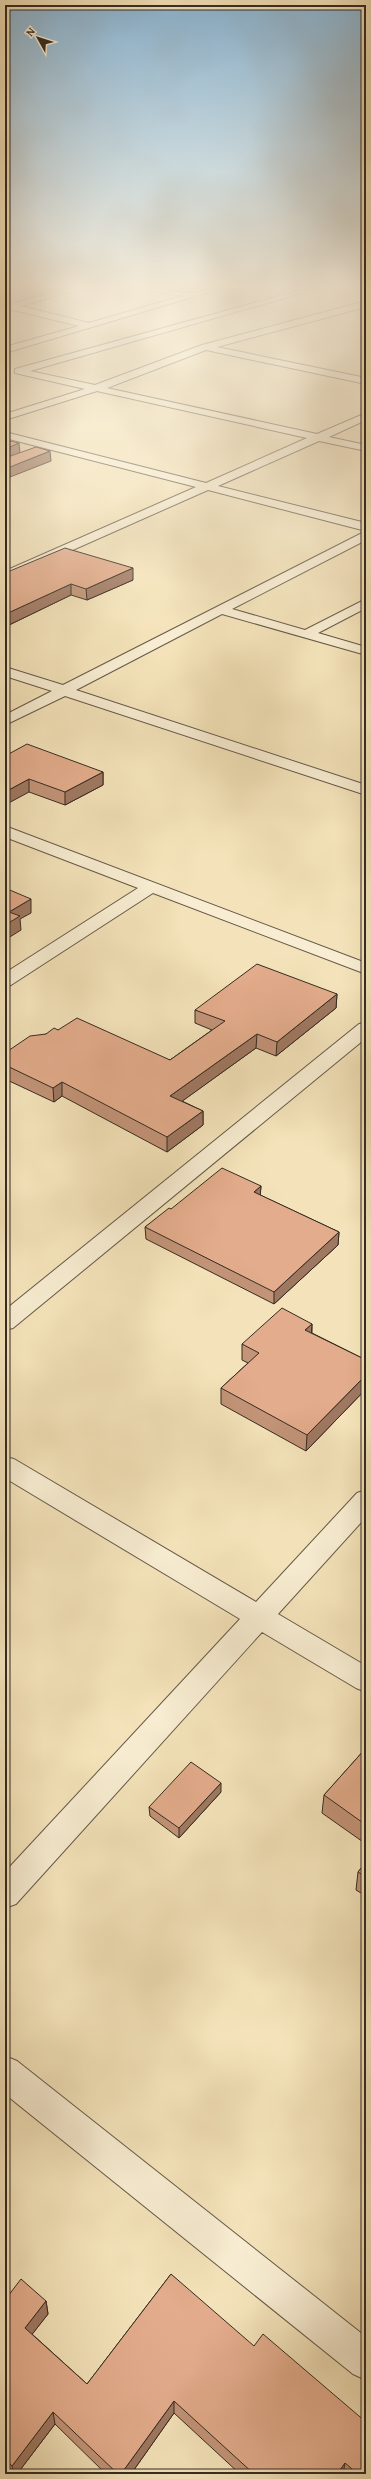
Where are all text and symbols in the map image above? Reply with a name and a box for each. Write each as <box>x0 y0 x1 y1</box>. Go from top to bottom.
north arrow <box>18 18 58 58</box>
text: N <box>22 23 39 40</box>

